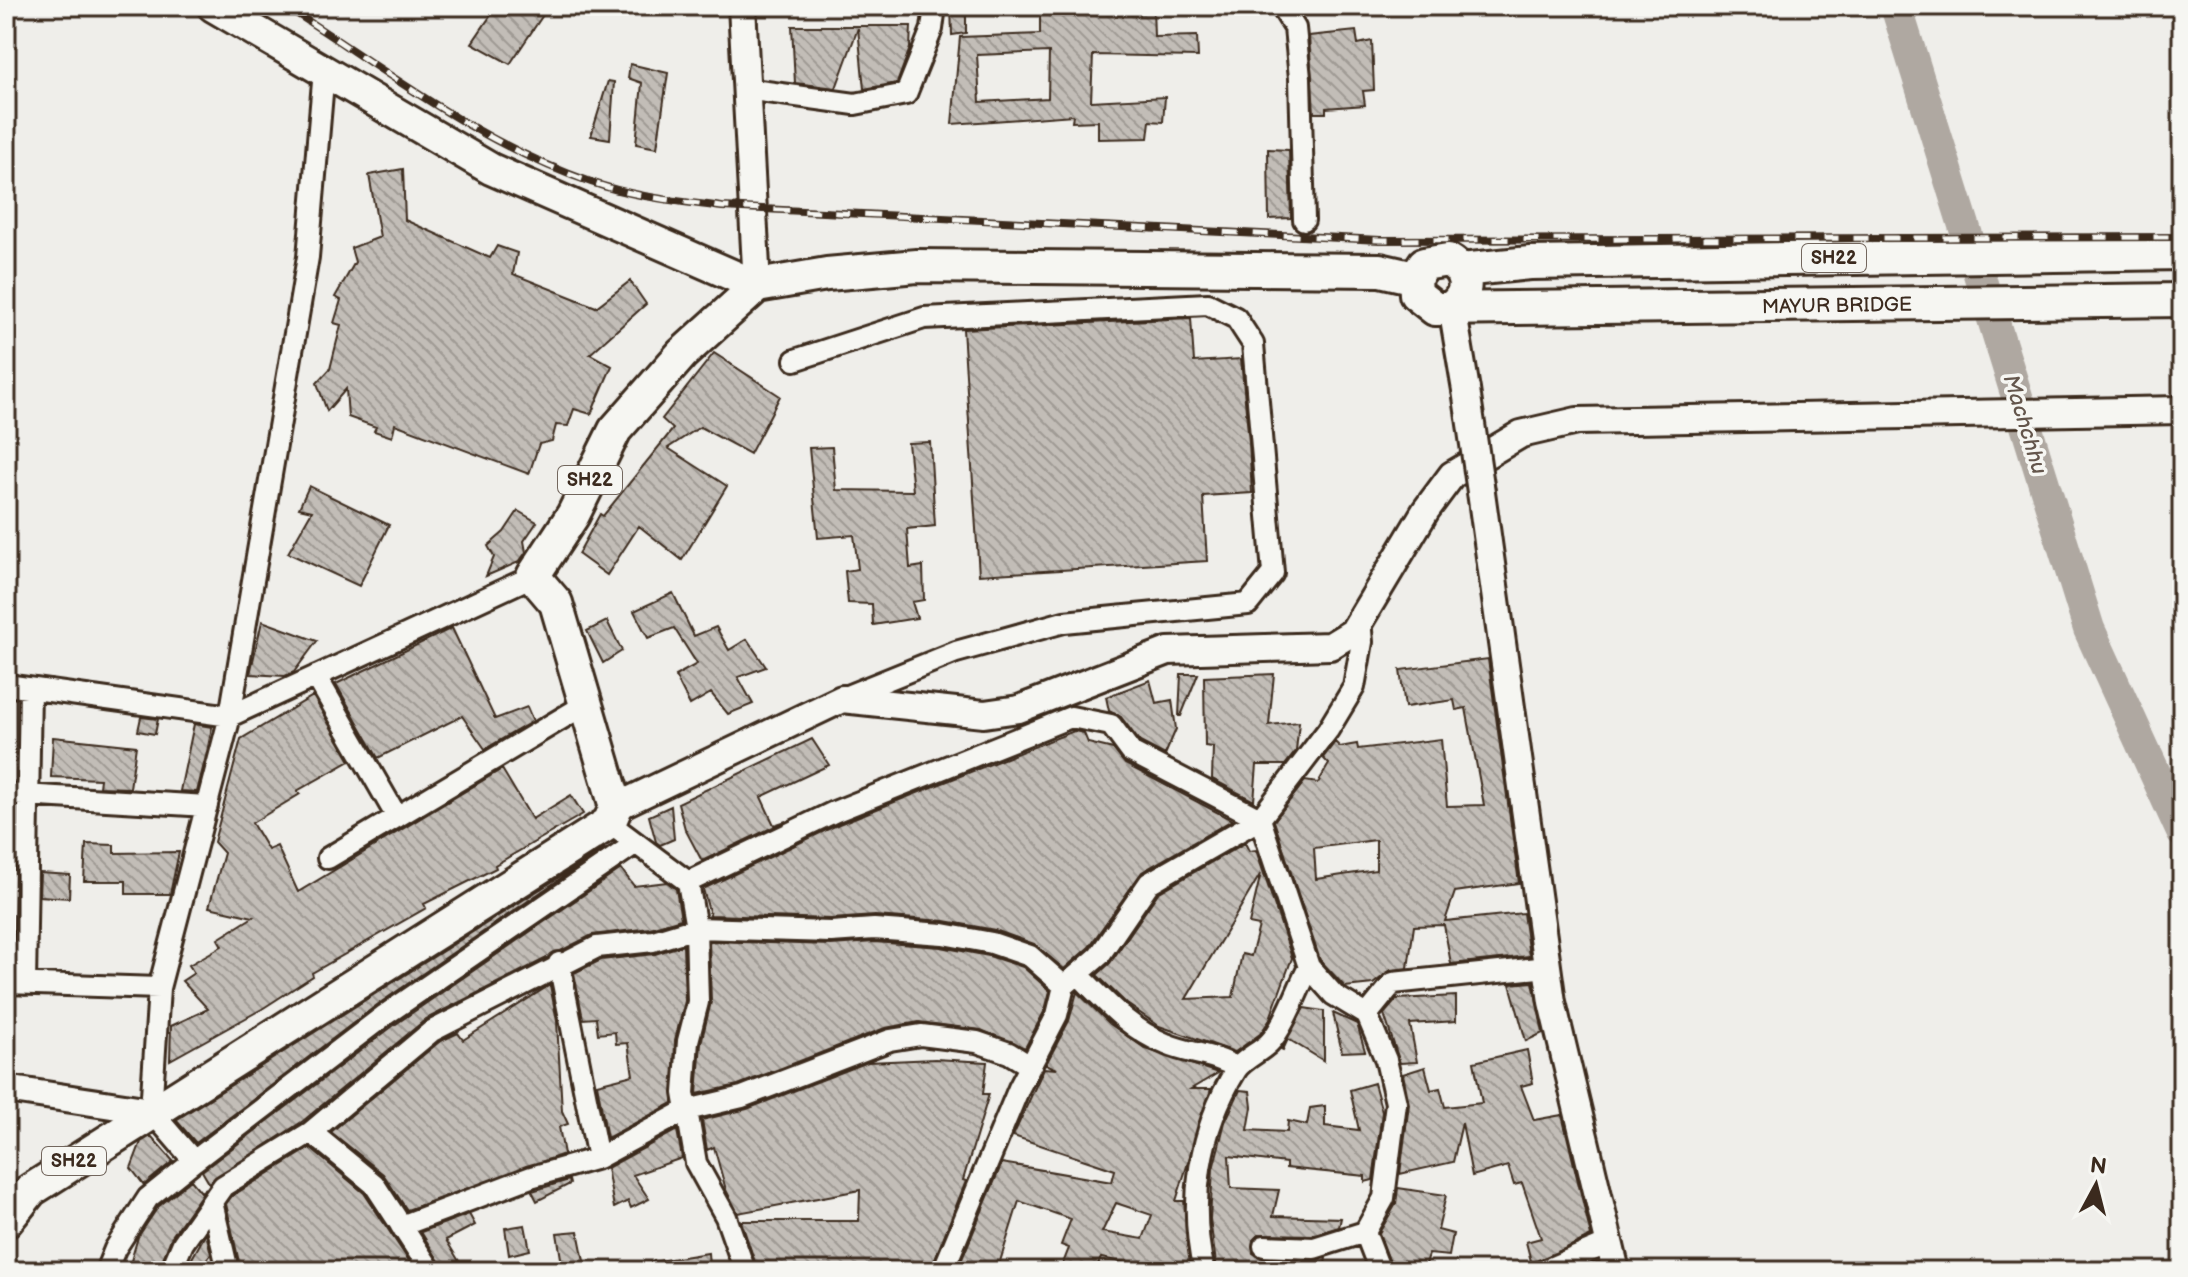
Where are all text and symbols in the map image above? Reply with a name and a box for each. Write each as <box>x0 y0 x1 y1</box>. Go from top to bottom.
road number: SH22 <box>1802 244 1866 272</box>
street label: MAYUR BRIDGE <box>1762 293 1912 319</box>
water label: Machchhu <box>1997 371 2053 478</box>
road number: SH22 <box>558 466 622 494</box>
north arrow <box>2056 1145 2136 1225</box>
road number: SH22 <box>42 1147 106 1175</box>
text: N <box>2088 1152 2108 1181</box>

